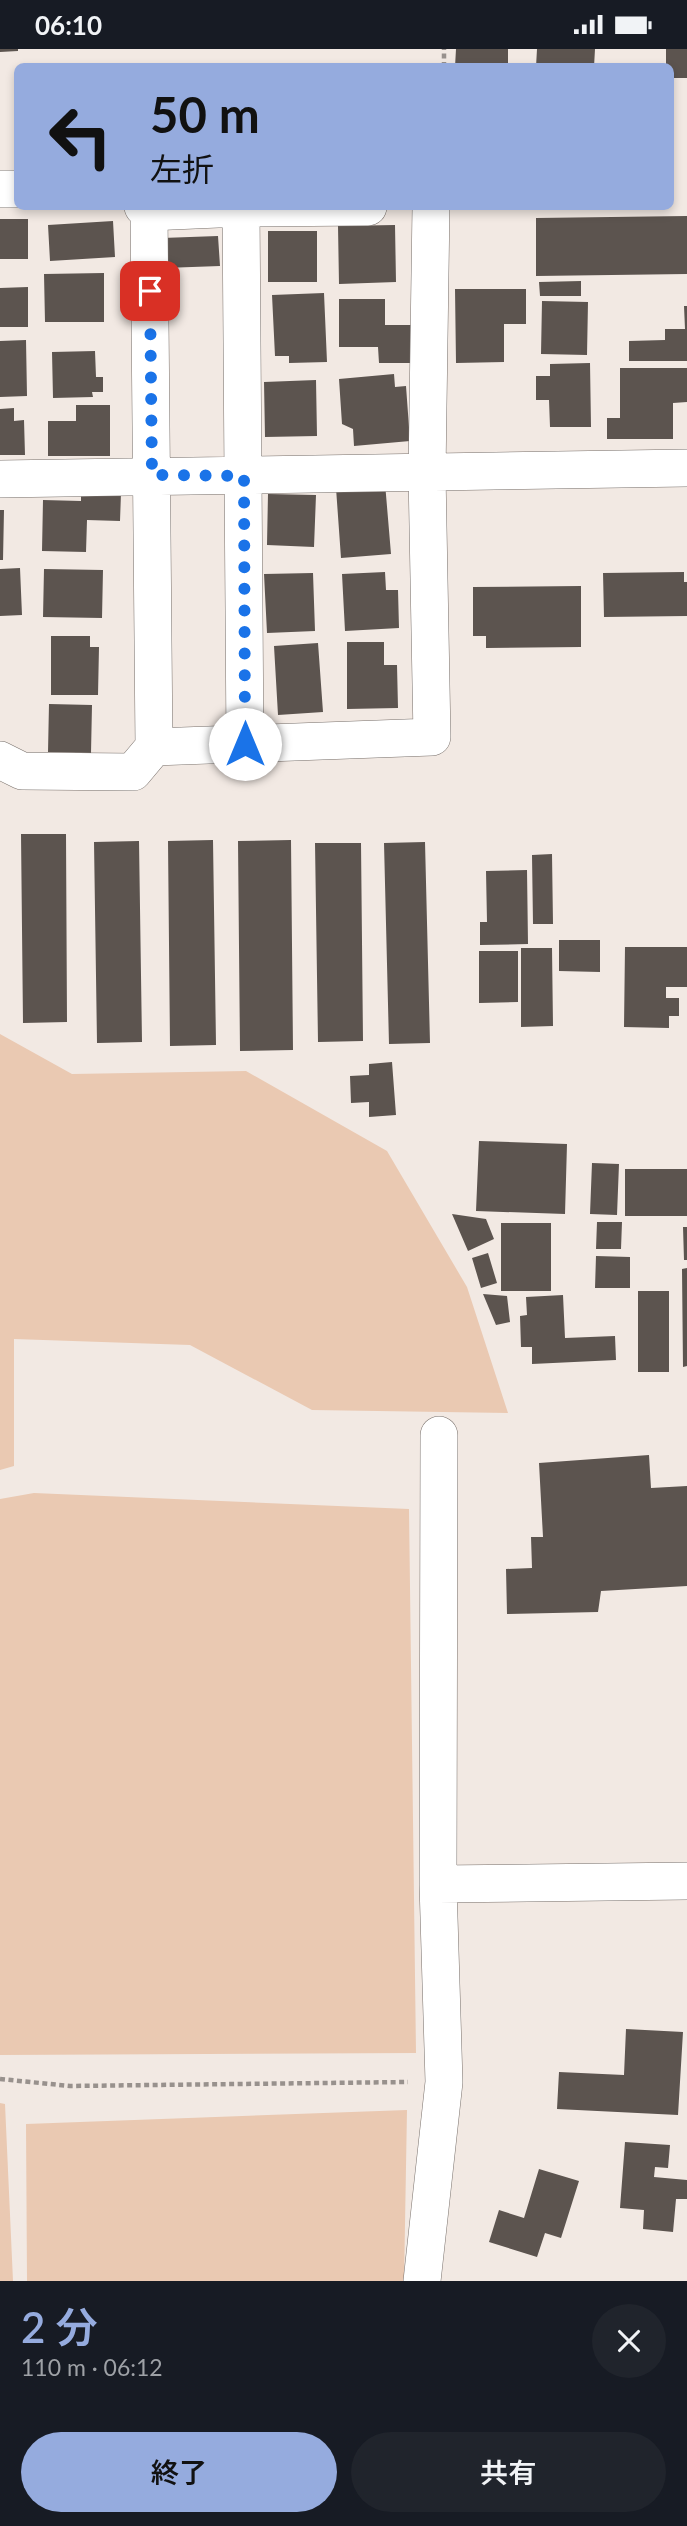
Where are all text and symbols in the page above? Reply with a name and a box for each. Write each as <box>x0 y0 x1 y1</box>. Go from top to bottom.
text: 06:10 <box>35 9 102 41</box>
text: 50 m <box>150 85 260 143</box>
icon: left <box>35 91 126 182</box>
text: 左折 <box>150 149 214 188</box>
pin <box>120 261 180 321</box>
icon: arrive <box>131 272 169 310</box>
position arrow <box>208 707 282 781</box>
text: 2 分 <box>21 2302 98 2352</box>
button: close <box>592 2304 666 2378</box>
text: 110 m · 06:12 <box>21 2353 163 2381</box>
button: 終了 <box>21 2432 337 2512</box>
button: 共有 <box>351 2432 666 2512</box>

